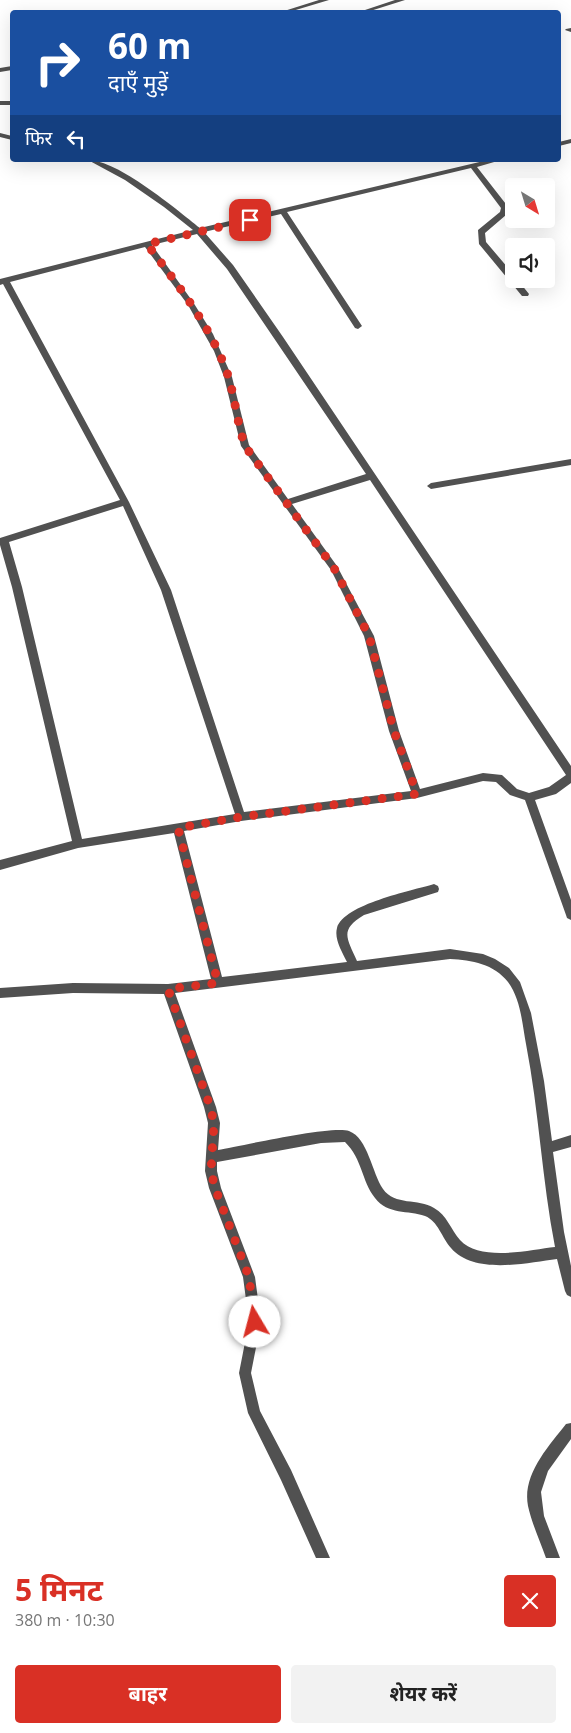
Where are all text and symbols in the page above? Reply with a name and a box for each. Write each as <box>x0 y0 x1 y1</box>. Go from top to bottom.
text: 60 m <box>108 22 191 69</box>
icon: right <box>25 30 90 95</box>
text: दाएँ मुड़ें <box>108 67 168 97</box>
text: फिर <box>25 125 52 151</box>
icon: left <box>62 125 90 153</box>
north arrow <box>505 178 555 228</box>
map controls <box>505 178 555 288</box>
pin <box>229 199 271 241</box>
icon: arrive <box>236 206 264 234</box>
button: sound <box>505 238 555 288</box>
position arrow <box>228 1295 280 1347</box>
text: 5 मिनट <box>15 1569 103 1610</box>
button: close <box>504 1575 556 1627</box>
text: 380 m · 10:30 <box>15 1609 115 1631</box>
button: बाहर <box>15 1665 281 1723</box>
button: शेयर करें <box>291 1665 556 1723</box>

